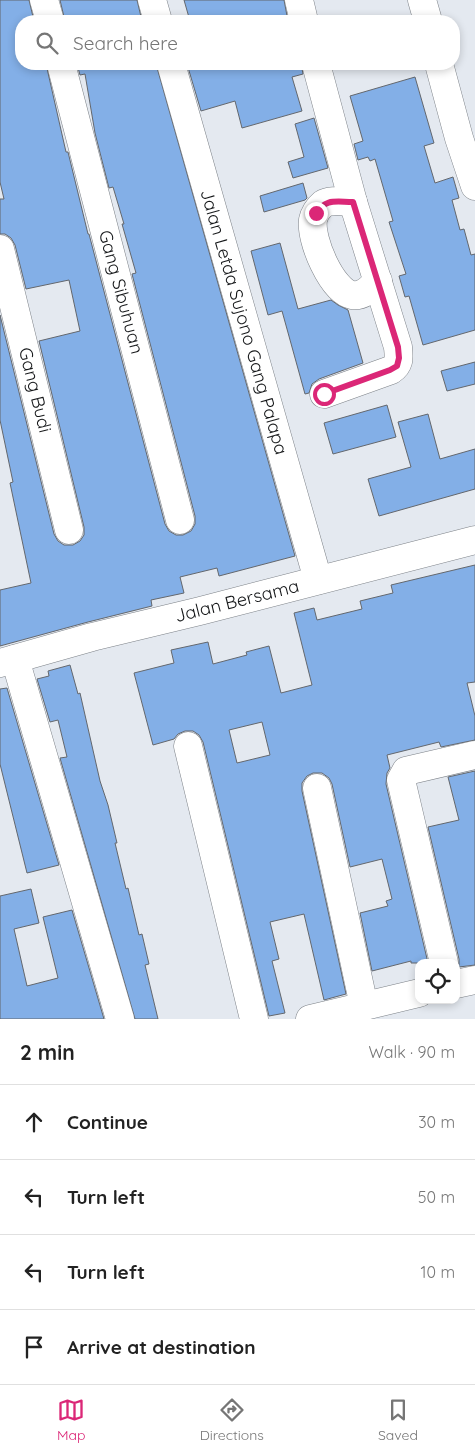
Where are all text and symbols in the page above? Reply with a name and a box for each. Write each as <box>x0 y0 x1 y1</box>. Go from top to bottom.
search box <box>15 15 460 70</box>
icon: search <box>33 29 61 57</box>
text: Search here <box>73 31 178 55</box>
street label: Jalan Letda Sujono Gang Palapa <box>196 187 293 457</box>
route end <box>305 202 328 225</box>
street label: Gang Sibuhuan <box>94 227 149 356</box>
street label: Gang Budi <box>14 345 57 435</box>
route start <box>313 383 336 406</box>
street label: Jalan Bersama <box>172 574 301 627</box>
map controls <box>415 959 460 1004</box>
button: locate <box>415 959 460 1004</box>
text: 2 min <box>20 1039 75 1065</box>
text: Walk · 90 m <box>368 1042 455 1062</box>
icon: ahead <box>20 1108 48 1136</box>
text: Continue <box>67 1110 148 1134</box>
text: 30 m <box>418 1112 455 1132</box>
icon: left <box>20 1183 48 1211</box>
text: Turn left <box>67 1185 145 1209</box>
text: 50 m <box>418 1187 455 1207</box>
icon: left <box>20 1258 48 1286</box>
text: Turn left <box>67 1260 145 1284</box>
text: 10 m <box>421 1262 455 1282</box>
icon: arrive <box>20 1333 48 1361</box>
text: Arrive at destination <box>67 1335 256 1359</box>
tab: Map <box>57 1396 86 1444</box>
tab: Directions <box>200 1396 264 1444</box>
tab: Saved <box>378 1396 418 1444</box>

